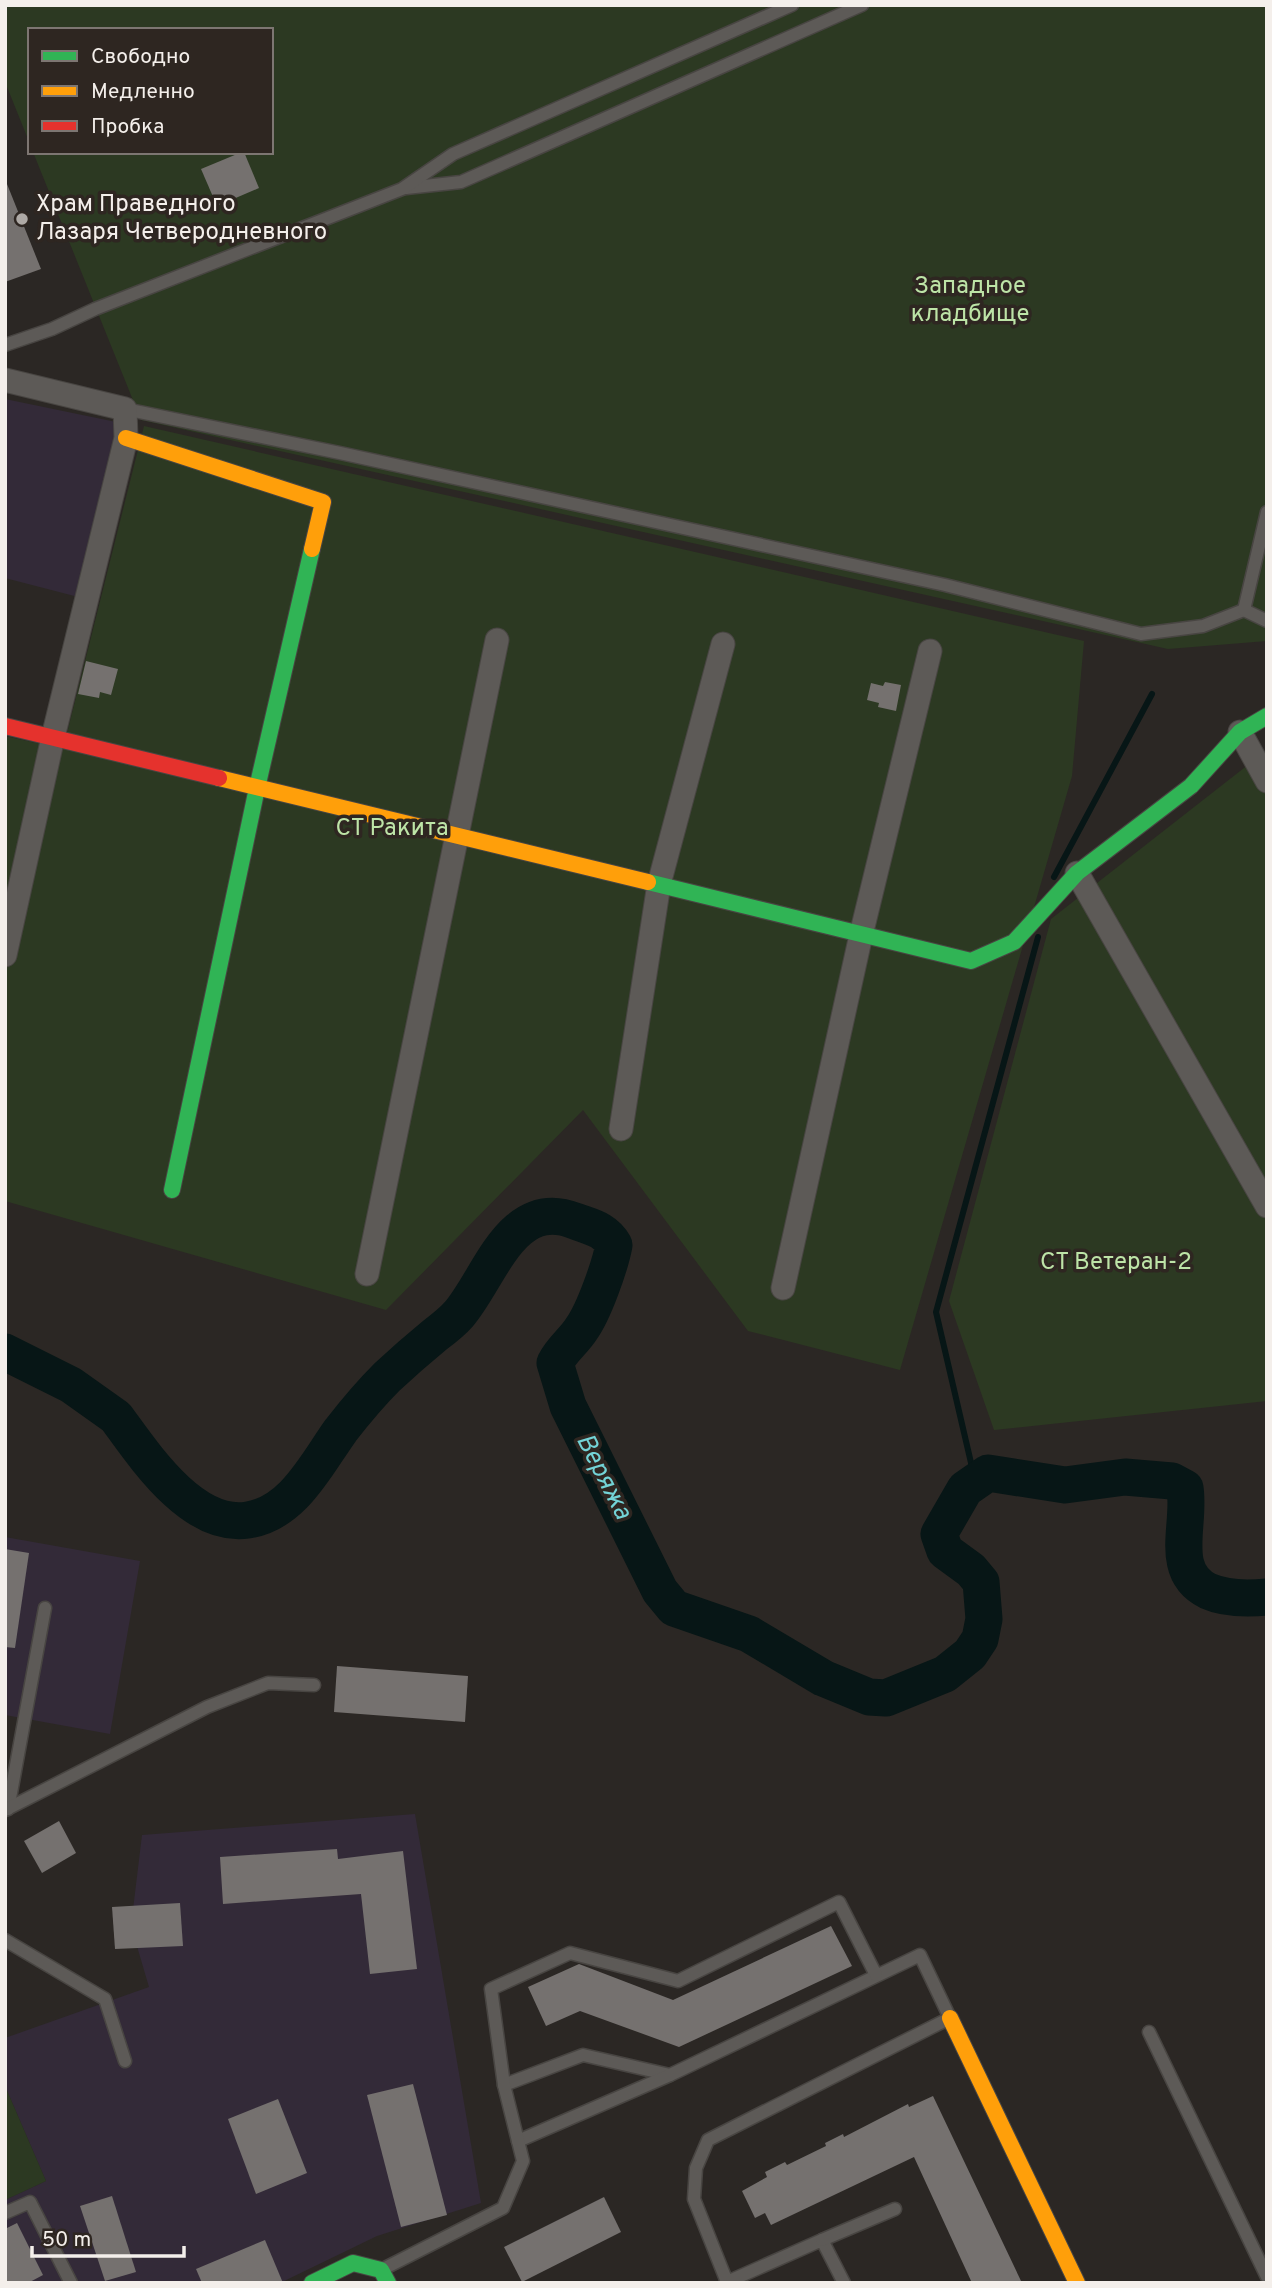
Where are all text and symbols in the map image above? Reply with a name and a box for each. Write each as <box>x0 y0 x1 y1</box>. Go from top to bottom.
legend <box>28 28 273 154</box>
text: Свободно <box>91 44 190 71</box>
text: Медленно <box>91 79 195 106</box>
text: Пробка <box>91 114 164 141</box>
place label: Храм Праведного Лазаря Четверодневного <box>36 190 327 248</box>
marker: Храм Праведного Лазаря Четверодневного <box>14 211 30 227</box>
park label: Западное кладбище <box>911 272 1029 330</box>
park label: СТ Ракита <box>335 814 449 844</box>
park label: СТ Ветеран-2 <box>1040 1248 1192 1278</box>
water label: Веряжа <box>567 1428 639 1526</box>
scale bar <box>32 2214 184 2258</box>
text: 50 m <box>42 2227 91 2254</box>

